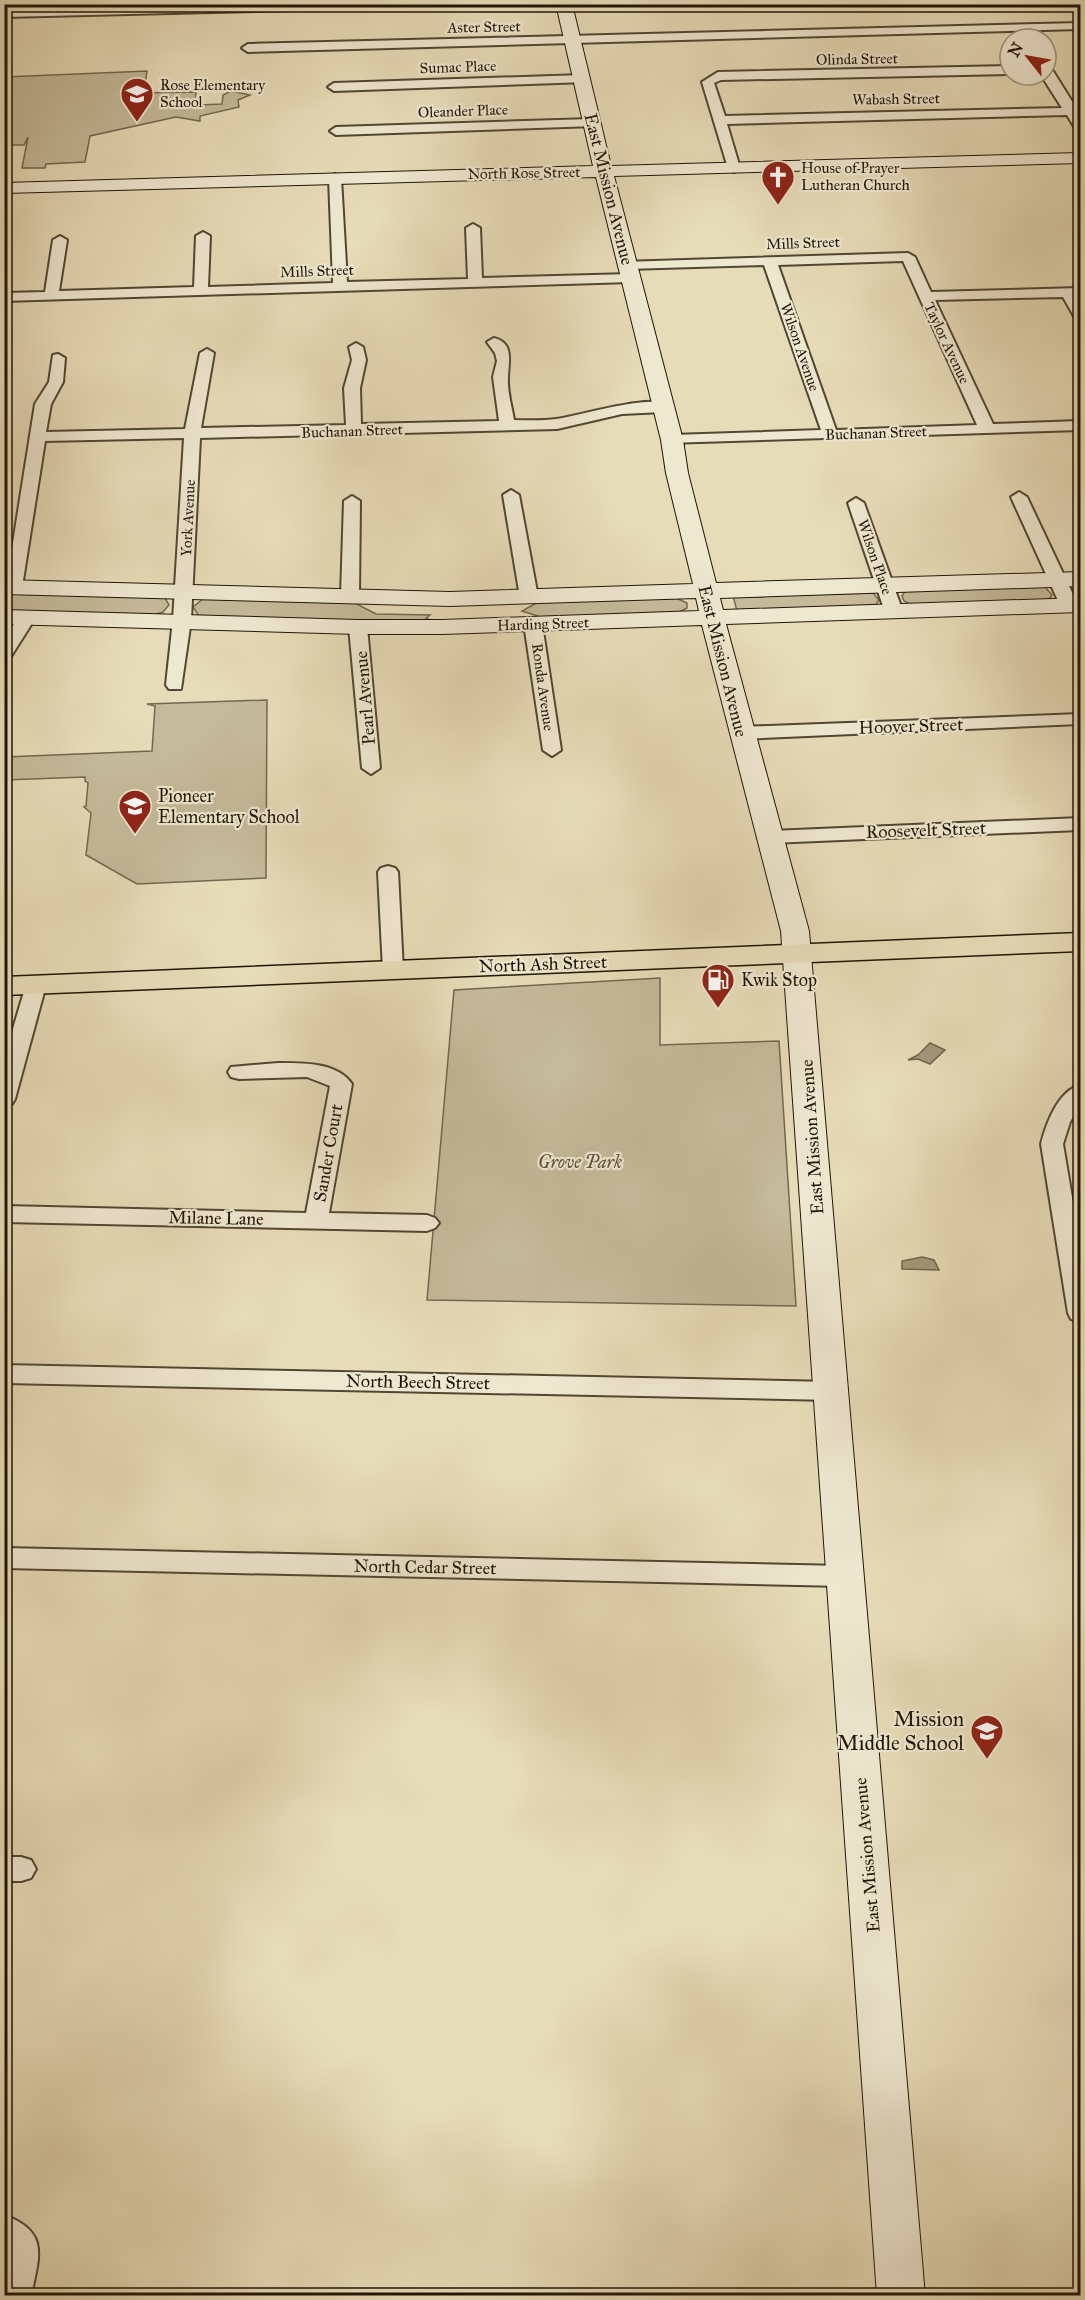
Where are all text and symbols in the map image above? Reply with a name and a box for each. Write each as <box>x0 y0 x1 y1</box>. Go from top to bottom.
street label: Aster Street <box>446 17 521 37</box>
north arrow <box>998 27 1058 87</box>
text: N <box>1004 38 1027 60</box>
street label: Olinda Street <box>816 49 899 69</box>
street label: Sumac Place <box>419 57 497 77</box>
school or university icon: Rose Elementary School <box>119 76 155 123</box>
place label: Rose Elementary School <box>160 76 266 111</box>
street label: Wabash Street <box>852 89 941 109</box>
street label: Oleander Place <box>418 100 508 122</box>
street label: East Mission Avenue <box>579 111 639 267</box>
church icon: House of Prayer Lutheran Church <box>760 159 796 206</box>
place label: House of Prayer Lutheran Church <box>801 159 911 194</box>
street label: North Rose Street <box>467 163 581 183</box>
street label: Mills Street <box>766 233 841 253</box>
street label: Mills Street <box>280 261 355 281</box>
street label: Taylor Avenue <box>920 299 974 387</box>
street label: Wilson Avenue <box>777 301 823 393</box>
street label: Buchanan Street <box>301 420 404 442</box>
street label: Buchanan Street <box>825 422 928 444</box>
street label: York Avenue <box>177 479 199 557</box>
street label: Wilson Place <box>854 517 896 597</box>
street label: East Mission Avenue <box>693 583 753 739</box>
street label: Harding Street <box>497 613 590 635</box>
street label: Ronda Avenue <box>528 642 558 732</box>
street label: Pearl Avenue <box>350 650 380 746</box>
street label: Hoover Street <box>858 713 964 739</box>
place label: Pioneer Elementary School <box>158 785 300 828</box>
school or university icon: Pioneer Elementary School <box>117 788 153 835</box>
street label: Roosevelt Street <box>865 817 987 843</box>
street label: North Ash Street <box>478 951 608 977</box>
fuel station icon: Kwik Stop <box>700 962 736 1009</box>
place label: Kwik Stop <box>741 969 817 991</box>
street label: East Mission Avenue <box>796 1059 828 1215</box>
street label: Sander Court <box>309 1102 348 1204</box>
park label: Grove Park <box>538 1151 622 1173</box>
street label: Milane Lane <box>168 1206 264 1230</box>
street label: North Beech Street <box>346 1370 491 1394</box>
street label: North Cedar Street <box>353 1555 497 1579</box>
place label: Mission Middle School <box>837 1706 964 1756</box>
school or university icon: Mission Middle School <box>969 1713 1005 1760</box>
street label: East Mission Avenue <box>849 1777 885 1933</box>

